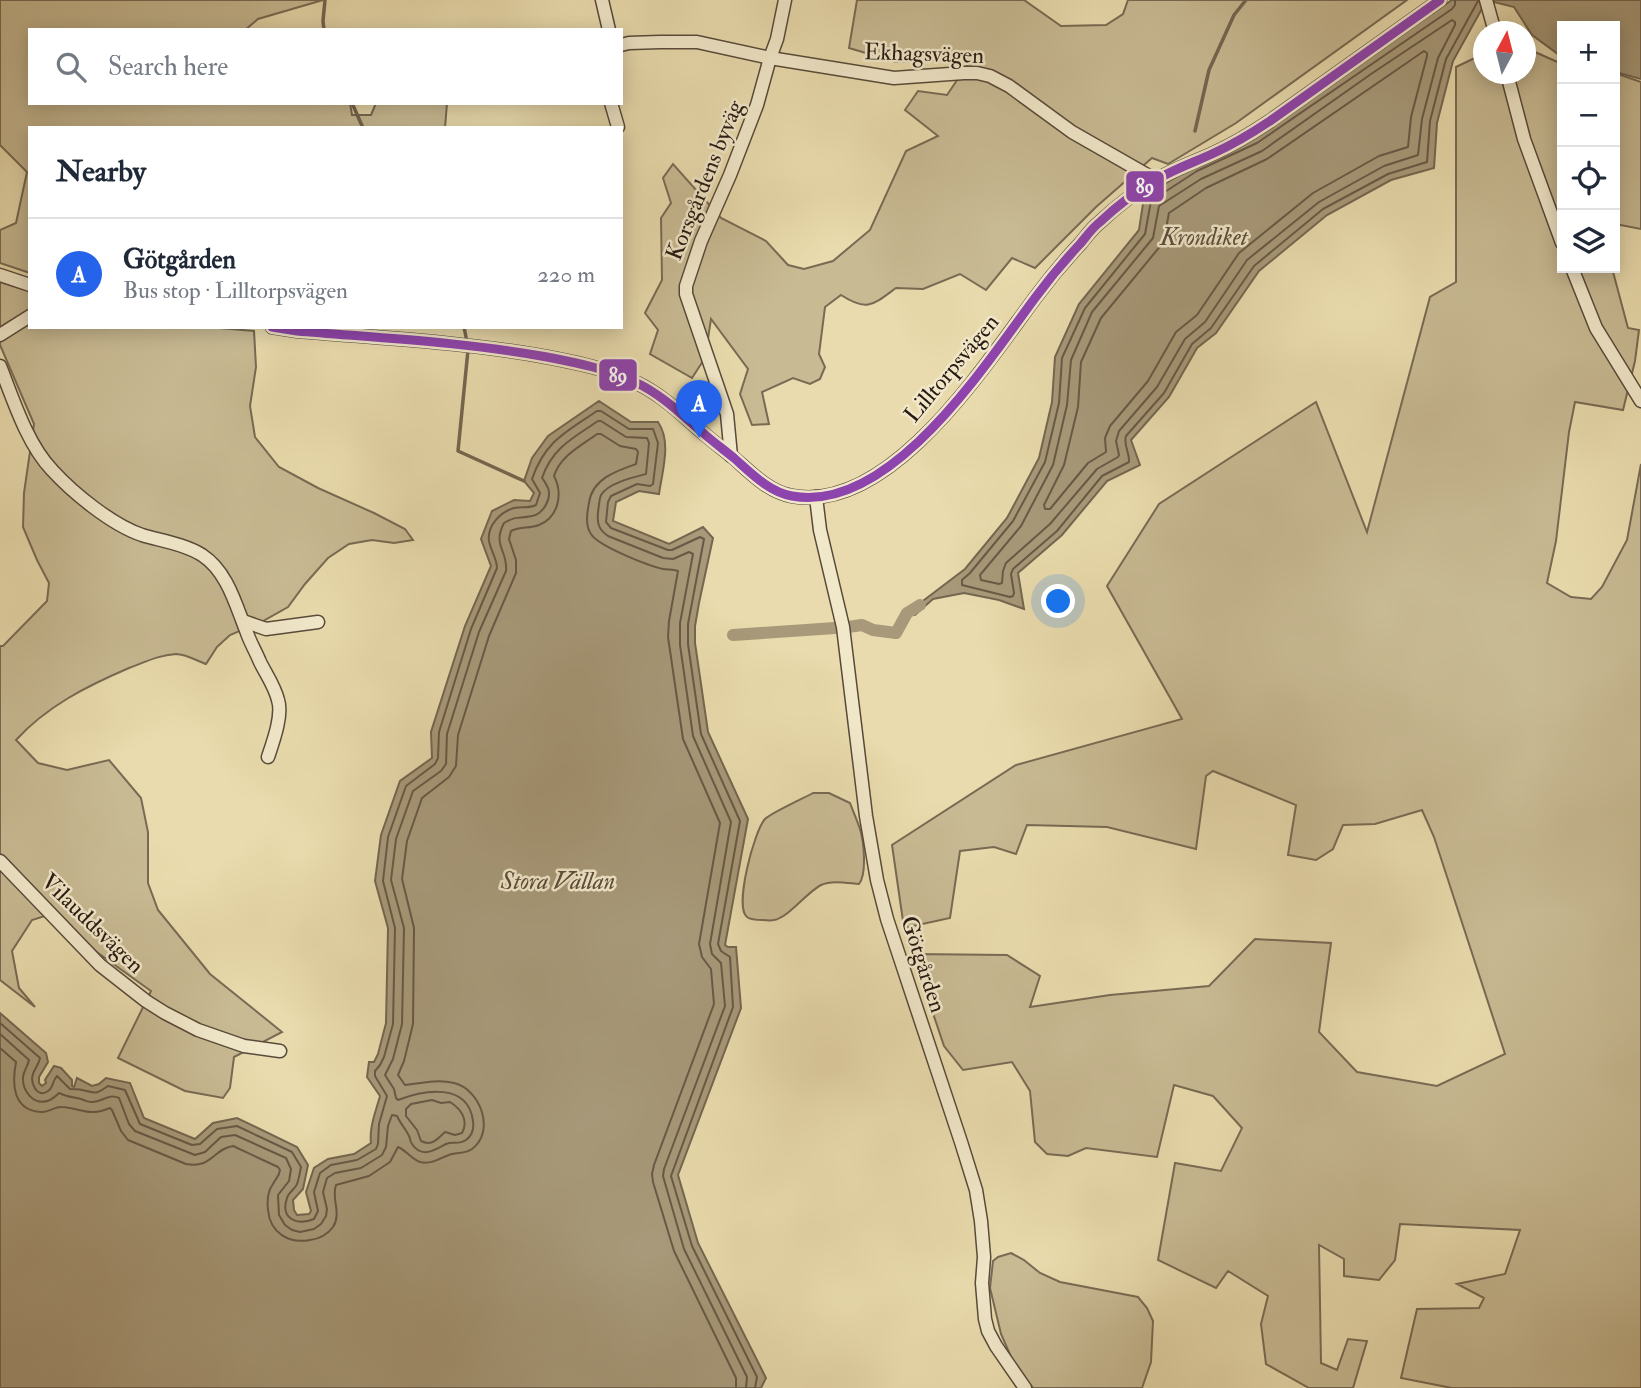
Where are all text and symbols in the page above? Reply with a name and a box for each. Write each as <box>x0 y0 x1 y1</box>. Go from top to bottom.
north arrow <box>1473 21 1536 84</box>
map controls <box>1557 21 1620 273</box>
button: + <box>1557 21 1620 84</box>
search box <box>28 28 623 105</box>
street label: Ekhagsvägen <box>863 37 985 70</box>
icon: search <box>52 48 90 86</box>
text: Search here <box>108 51 228 83</box>
button: − <box>1557 84 1620 147</box>
street label: Korsgårdens byväg <box>659 95 750 264</box>
button: locate <box>1557 147 1620 210</box>
text: Nearby <box>56 153 146 190</box>
line badge: 89 <box>1125 170 1165 203</box>
text: 89 <box>1136 175 1154 199</box>
button: layers <box>1557 210 1620 273</box>
water label: Krondiket <box>1159 222 1249 253</box>
text: Götgården <box>123 244 236 276</box>
text: A <box>72 260 86 289</box>
text: 220 m <box>537 260 595 289</box>
text: Bus stop · Lilltorpsvägen <box>123 276 348 305</box>
street label: Lilltorpsvägen <box>898 308 1006 429</box>
line badge: 89 <box>598 358 638 392</box>
text: 89 <box>609 364 627 388</box>
pin: A <box>676 380 722 438</box>
your location <box>1041 584 1075 618</box>
water label: Stora Vällan <box>500 866 615 897</box>
street label: Vilauddsvägen <box>35 867 150 980</box>
street label: Götgården <box>894 912 953 1016</box>

